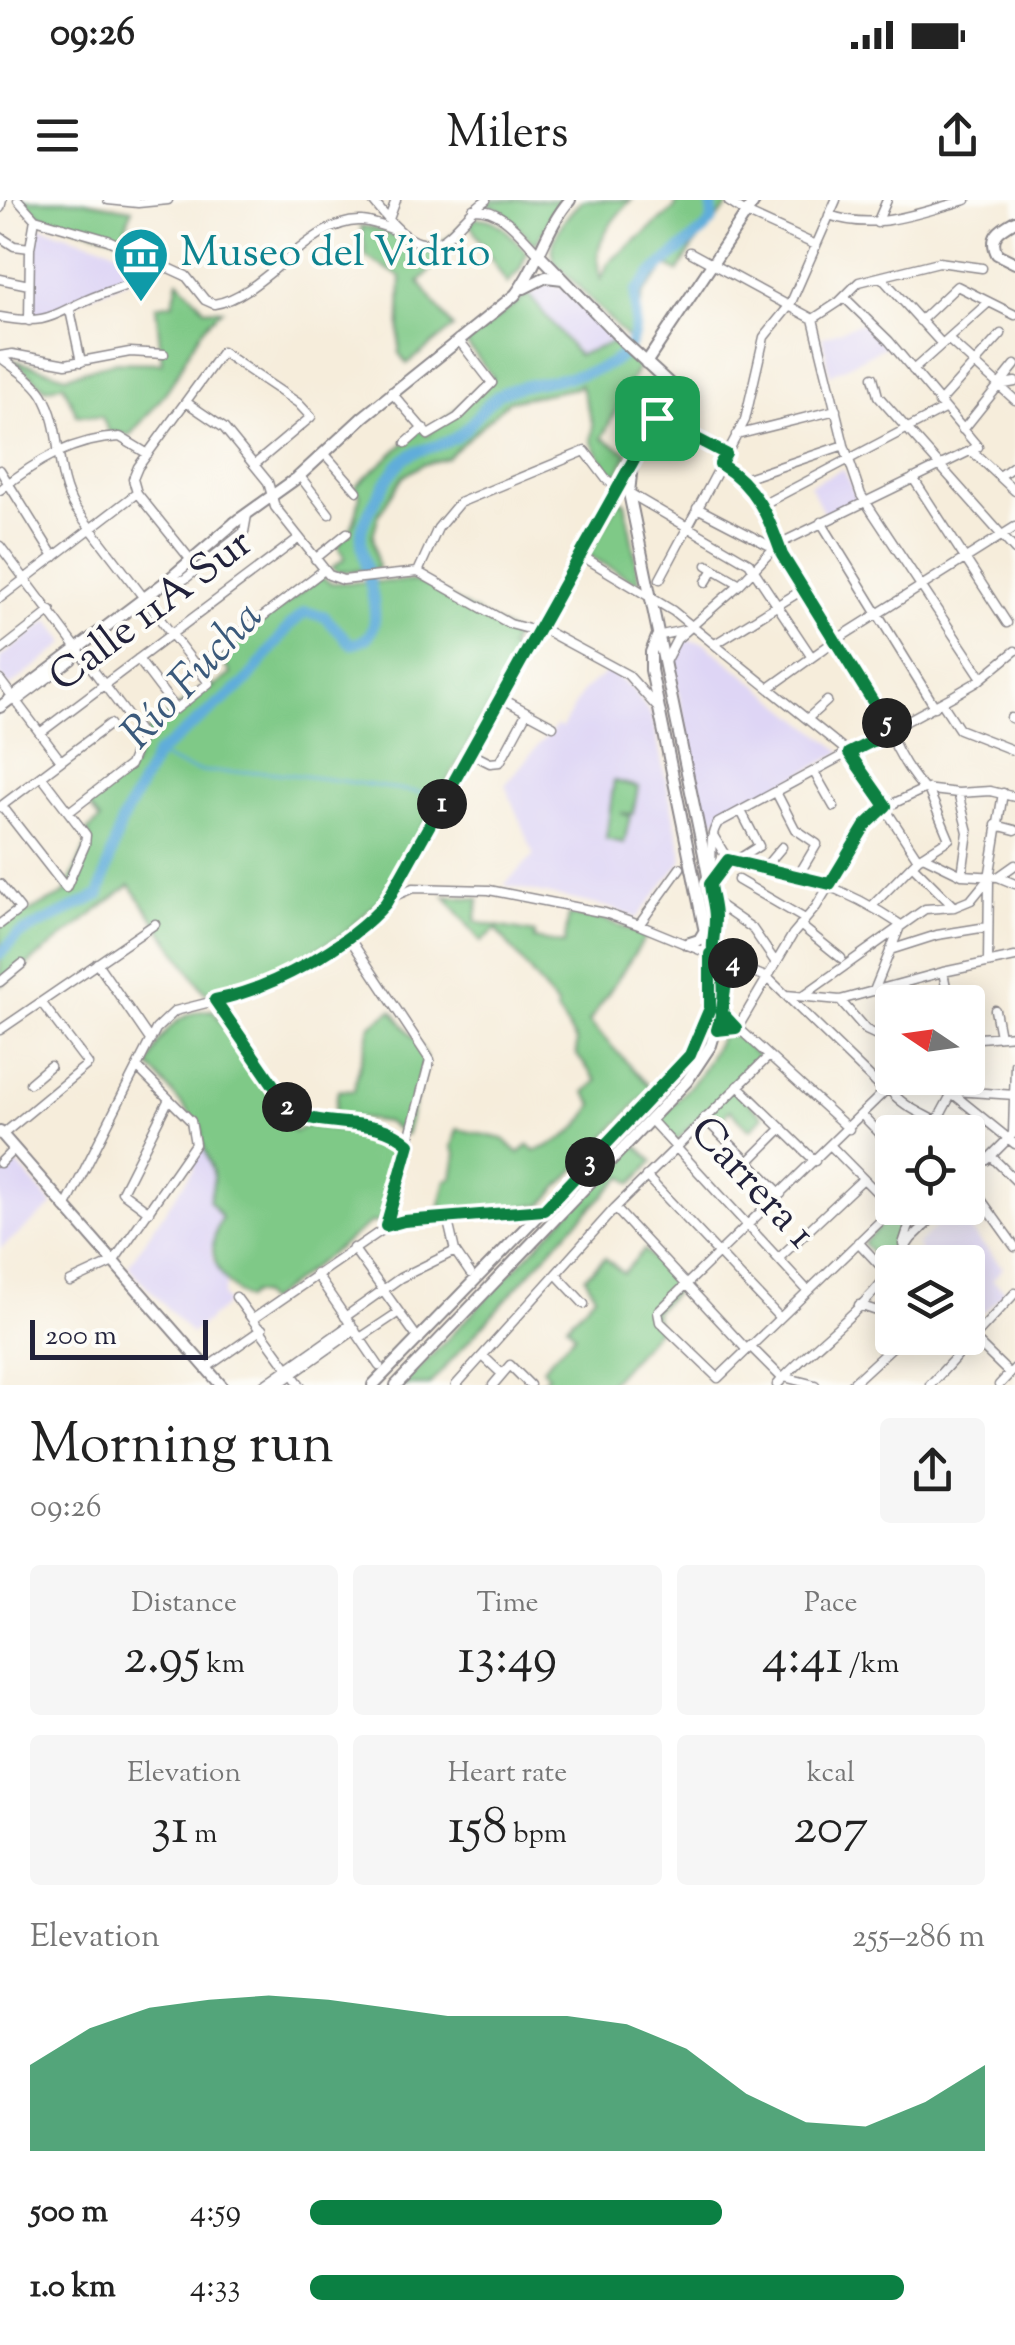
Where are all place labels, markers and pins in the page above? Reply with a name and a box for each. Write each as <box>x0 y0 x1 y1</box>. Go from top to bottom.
museum icon: Museo del Vidrio <box>111 225 171 304</box>
place label: Museo del Vidrio <box>180 225 490 285</box>
pin <box>615 376 700 461</box>
pin: 5 <box>862 698 912 748</box>
pin: 1 <box>417 779 467 829</box>
pin: 4 <box>708 938 758 988</box>
pin: 2 <box>262 1082 312 1132</box>
pin: 3 <box>565 1137 615 1187</box>

